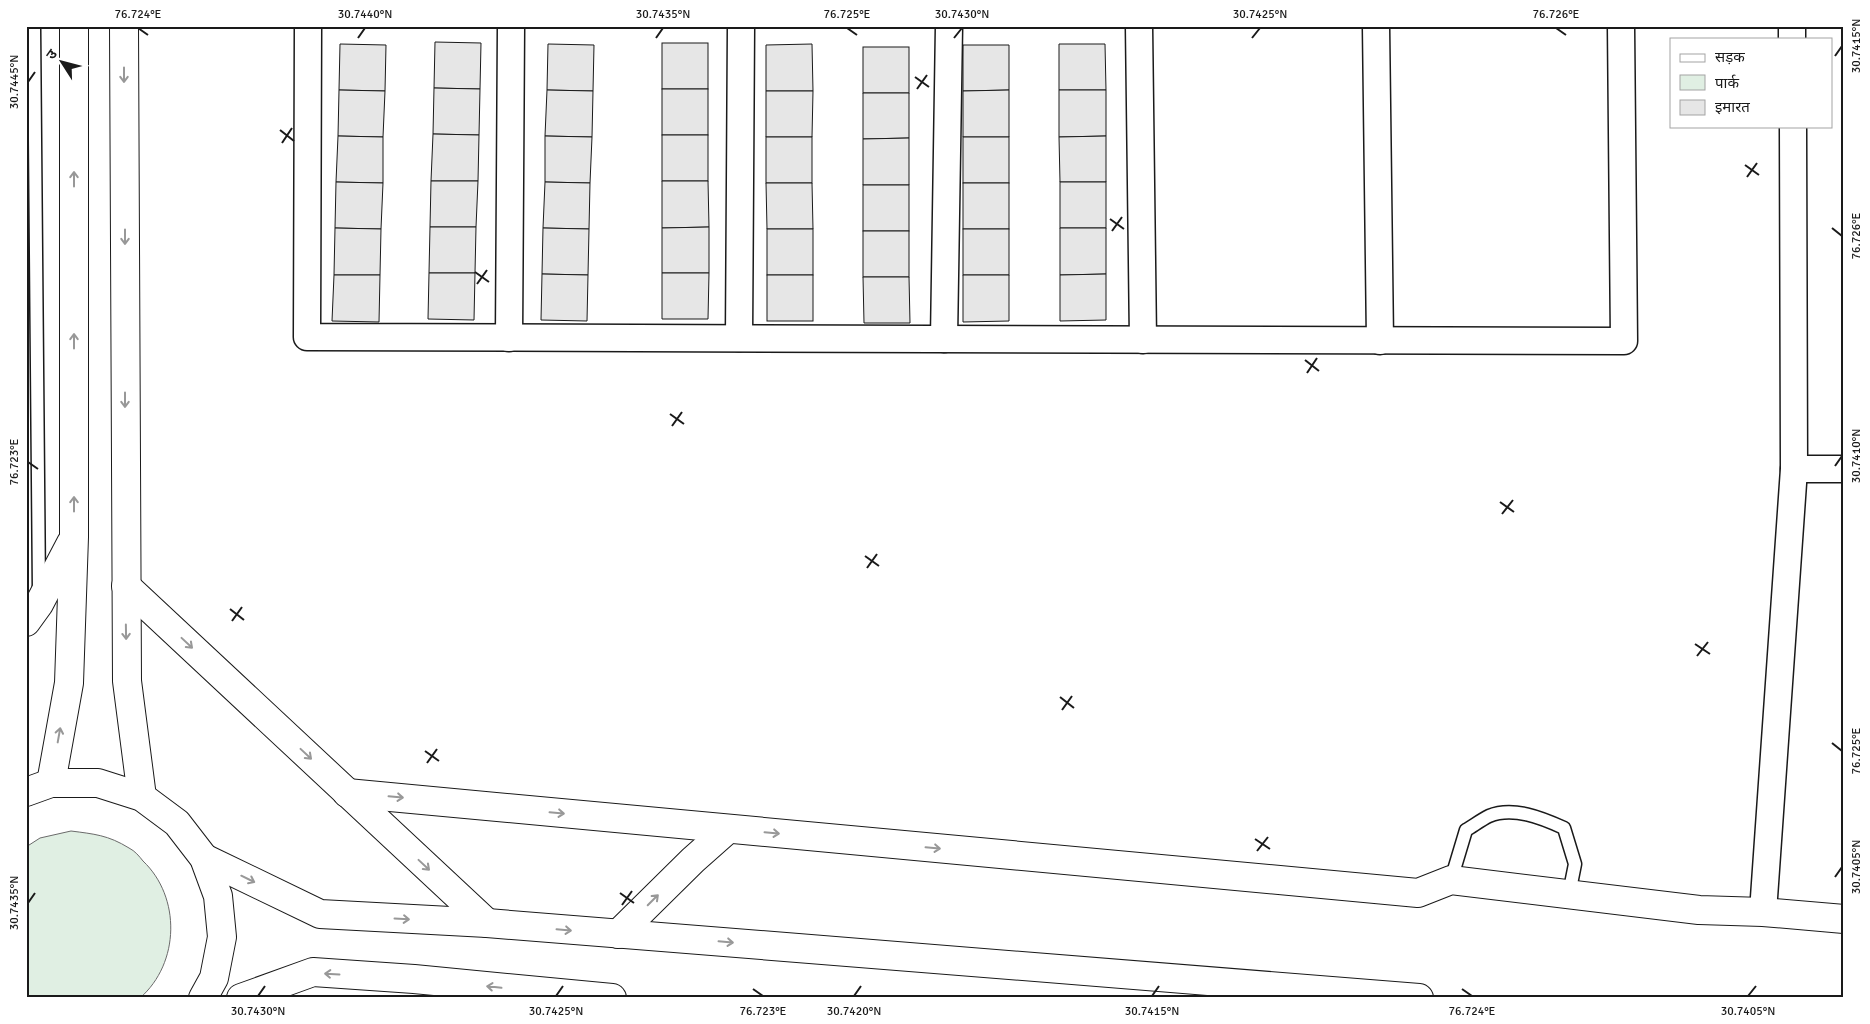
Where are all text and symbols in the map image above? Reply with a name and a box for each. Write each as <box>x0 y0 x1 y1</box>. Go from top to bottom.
text: 76.724°E <box>115 7 162 22</box>
text: 30.7440°N <box>338 7 392 22</box>
text: 30.7435°N <box>636 7 690 22</box>
text: 76.725°E <box>824 7 871 22</box>
text: 30.7430°N <box>935 7 989 22</box>
text: 30.7425°N <box>1233 7 1287 22</box>
text: 76.726°E <box>1533 7 1580 22</box>
text: 30.7415°N <box>1849 19 1864 73</box>
north arrow <box>38 38 88 88</box>
legend <box>1670 38 1832 128</box>
text: उ <box>43 46 62 63</box>
text: सड़क <box>1715 48 1745 66</box>
text: 30.7445°N <box>7 55 22 109</box>
one-way arrow <box>119 66 129 83</box>
text: पार्क <box>1715 74 1739 92</box>
text: इमारत <box>1715 98 1750 116</box>
one-way arrow <box>69 171 79 187</box>
text: 76.726°E <box>1849 212 1864 259</box>
one-way arrow <box>120 229 130 245</box>
one-way arrow <box>69 333 79 350</box>
one-way arrow <box>120 392 130 408</box>
text: 30.7410°N <box>1849 429 1864 483</box>
text: 76.723°E <box>7 438 22 485</box>
one-way arrow <box>69 496 79 512</box>
one-way arrow <box>121 624 131 640</box>
one-way arrow <box>181 637 193 649</box>
text: 76.725°E <box>1849 727 1864 774</box>
one-way arrow <box>55 728 65 744</box>
one-way arrow <box>299 748 312 760</box>
one-way arrow <box>387 792 403 802</box>
one-way arrow <box>549 808 565 817</box>
one-way arrow <box>763 828 779 837</box>
text: 30.7405°N <box>1849 840 1864 894</box>
one-way arrow <box>925 843 941 852</box>
one-way arrow <box>418 859 431 871</box>
one-way arrow <box>240 875 255 884</box>
text: 30.7435°N <box>7 876 22 930</box>
one-way arrow <box>646 894 658 906</box>
one-way arrow <box>394 914 410 923</box>
one-way arrow <box>556 925 572 934</box>
one-way arrow <box>718 938 734 947</box>
one-way arrow <box>324 969 340 978</box>
one-way arrow <box>486 982 502 992</box>
text: 30.7430°N <box>231 1004 285 1019</box>
text: 30.7425°N <box>529 1004 583 1019</box>
text: 76.723°E <box>740 1004 787 1019</box>
text: 30.7420°N <box>827 1004 881 1019</box>
text: 30.7415°N <box>1125 1004 1179 1019</box>
text: 76.724°E <box>1449 1004 1496 1019</box>
text: 30.7405°N <box>1721 1004 1775 1019</box>

